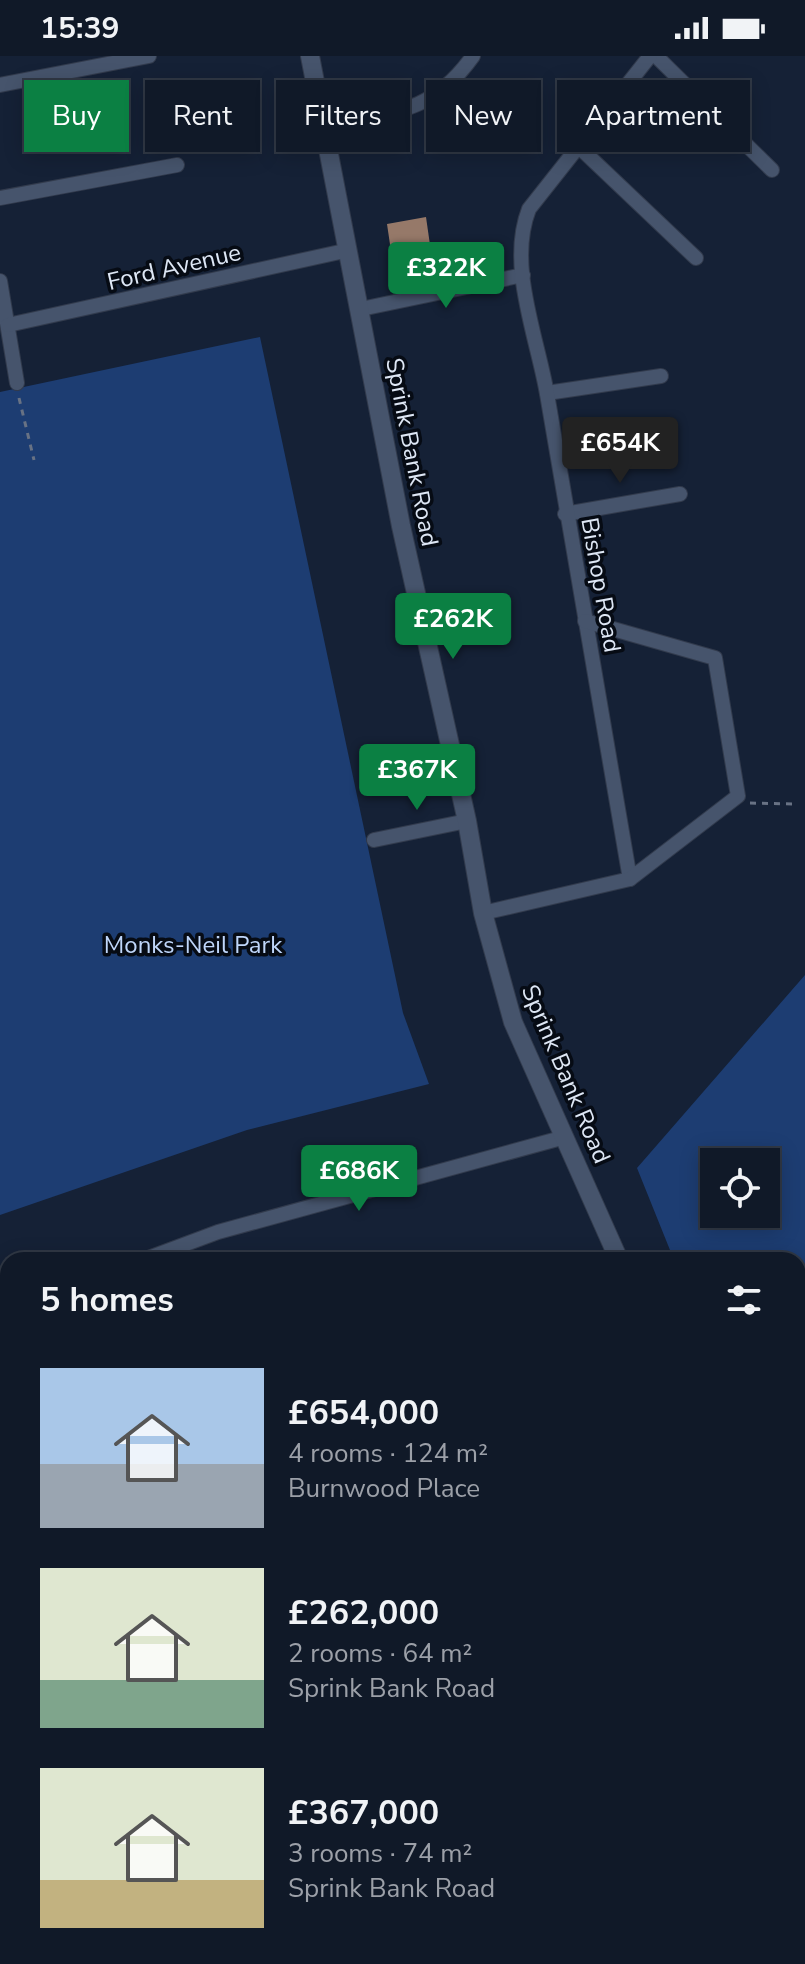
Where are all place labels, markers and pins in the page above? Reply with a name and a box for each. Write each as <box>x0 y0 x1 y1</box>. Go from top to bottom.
pin: £322K <box>390 242 502 310</box>
pin: £654K <box>564 417 676 485</box>
pin: £262K <box>397 593 509 661</box>
pin: £367K <box>361 744 473 812</box>
pin: £686K <box>303 1145 415 1213</box>

